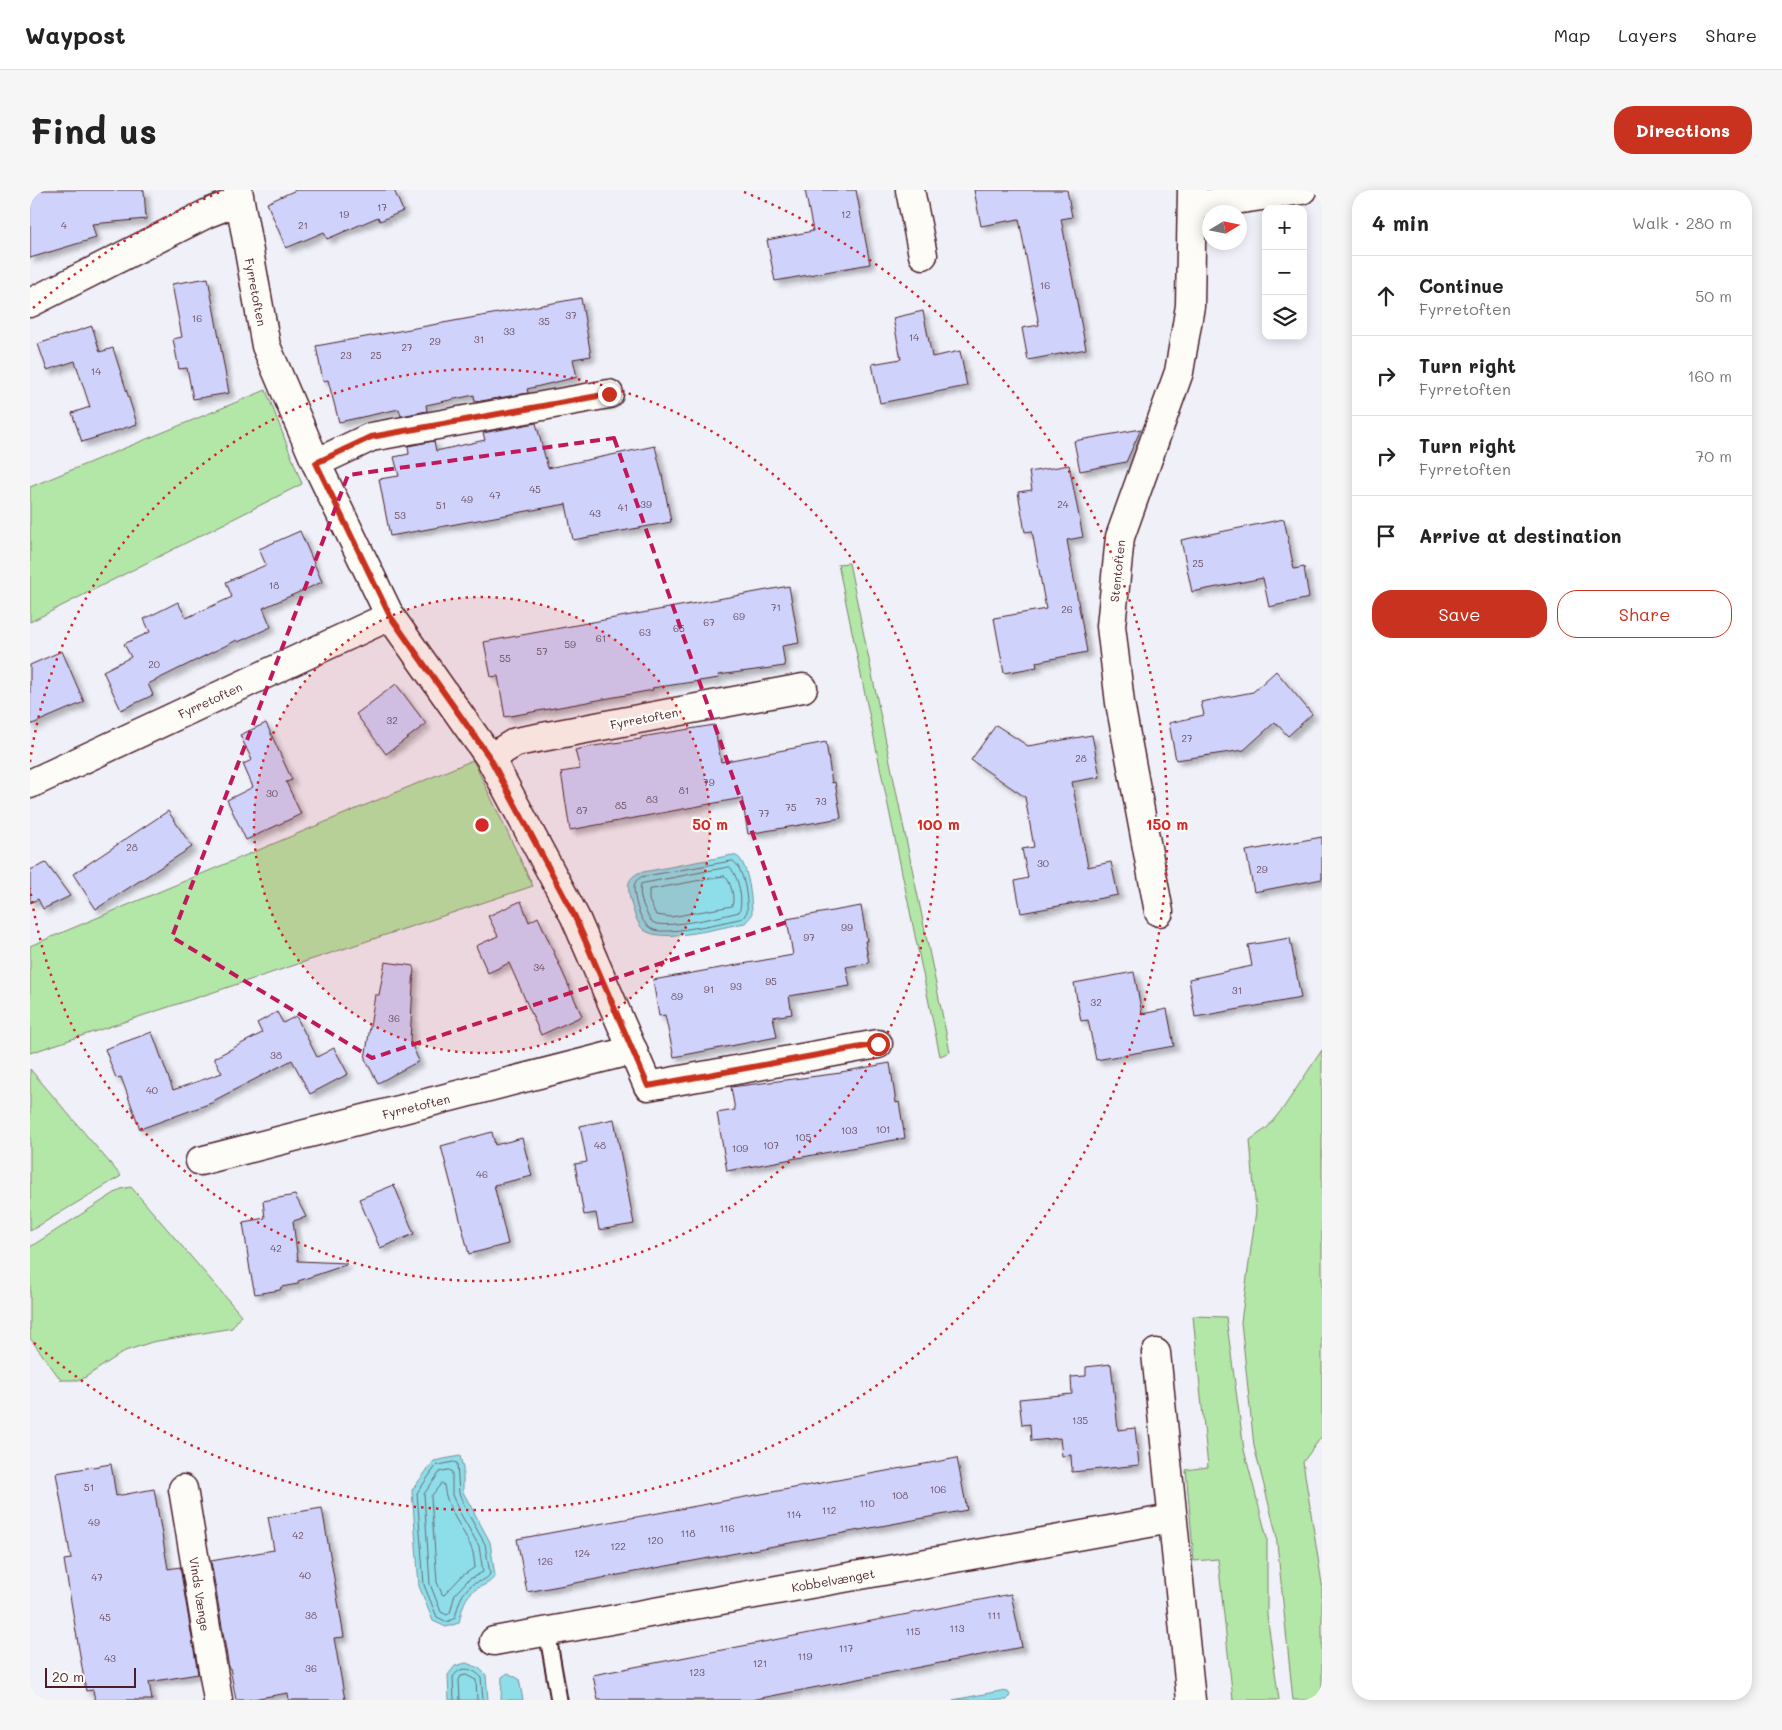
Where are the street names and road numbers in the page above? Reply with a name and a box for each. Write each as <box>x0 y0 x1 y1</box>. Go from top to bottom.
street label: Fyrretoften <box>242 257 270 327</box>
street label: Stentoften <box>1106 539 1128 603</box>
street label: Fyrretoften <box>175 678 245 722</box>
street label: Fyrretoften <box>609 704 679 732</box>
street label: Fyrretoften <box>381 1090 451 1122</box>
street label: Vinds Vænge <box>186 1556 214 1632</box>
street label: Kobbelvænget <box>790 1565 876 1595</box>

